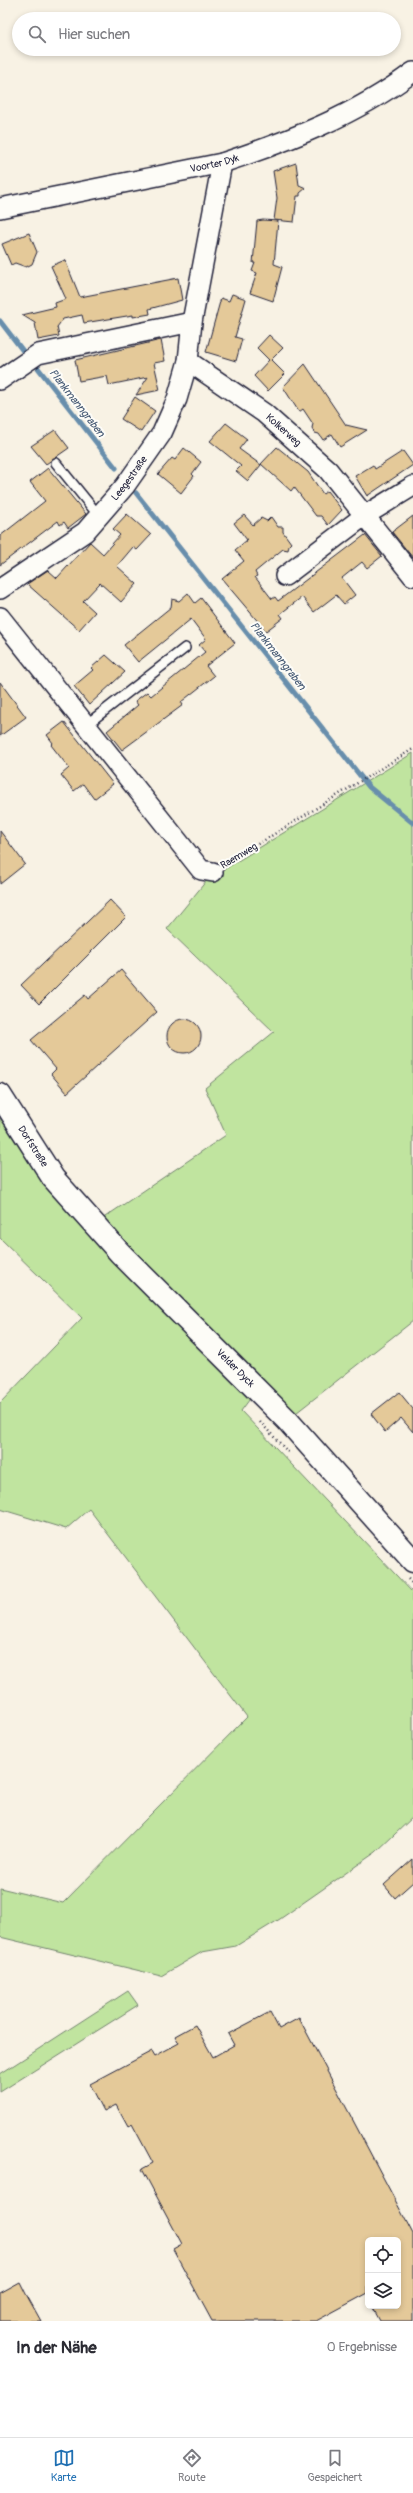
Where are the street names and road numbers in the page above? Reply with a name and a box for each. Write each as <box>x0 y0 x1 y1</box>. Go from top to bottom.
street label: Voorter Dyk <box>189 152 241 175</box>
street label: Kolkerweg <box>263 411 303 449</box>
street label: Leegestraße <box>109 454 150 503</box>
street label: Raemweg <box>218 840 260 872</box>
street label: Dorfstraße <box>15 1124 50 1169</box>
street label: Velder Dyck <box>214 1347 257 1390</box>

